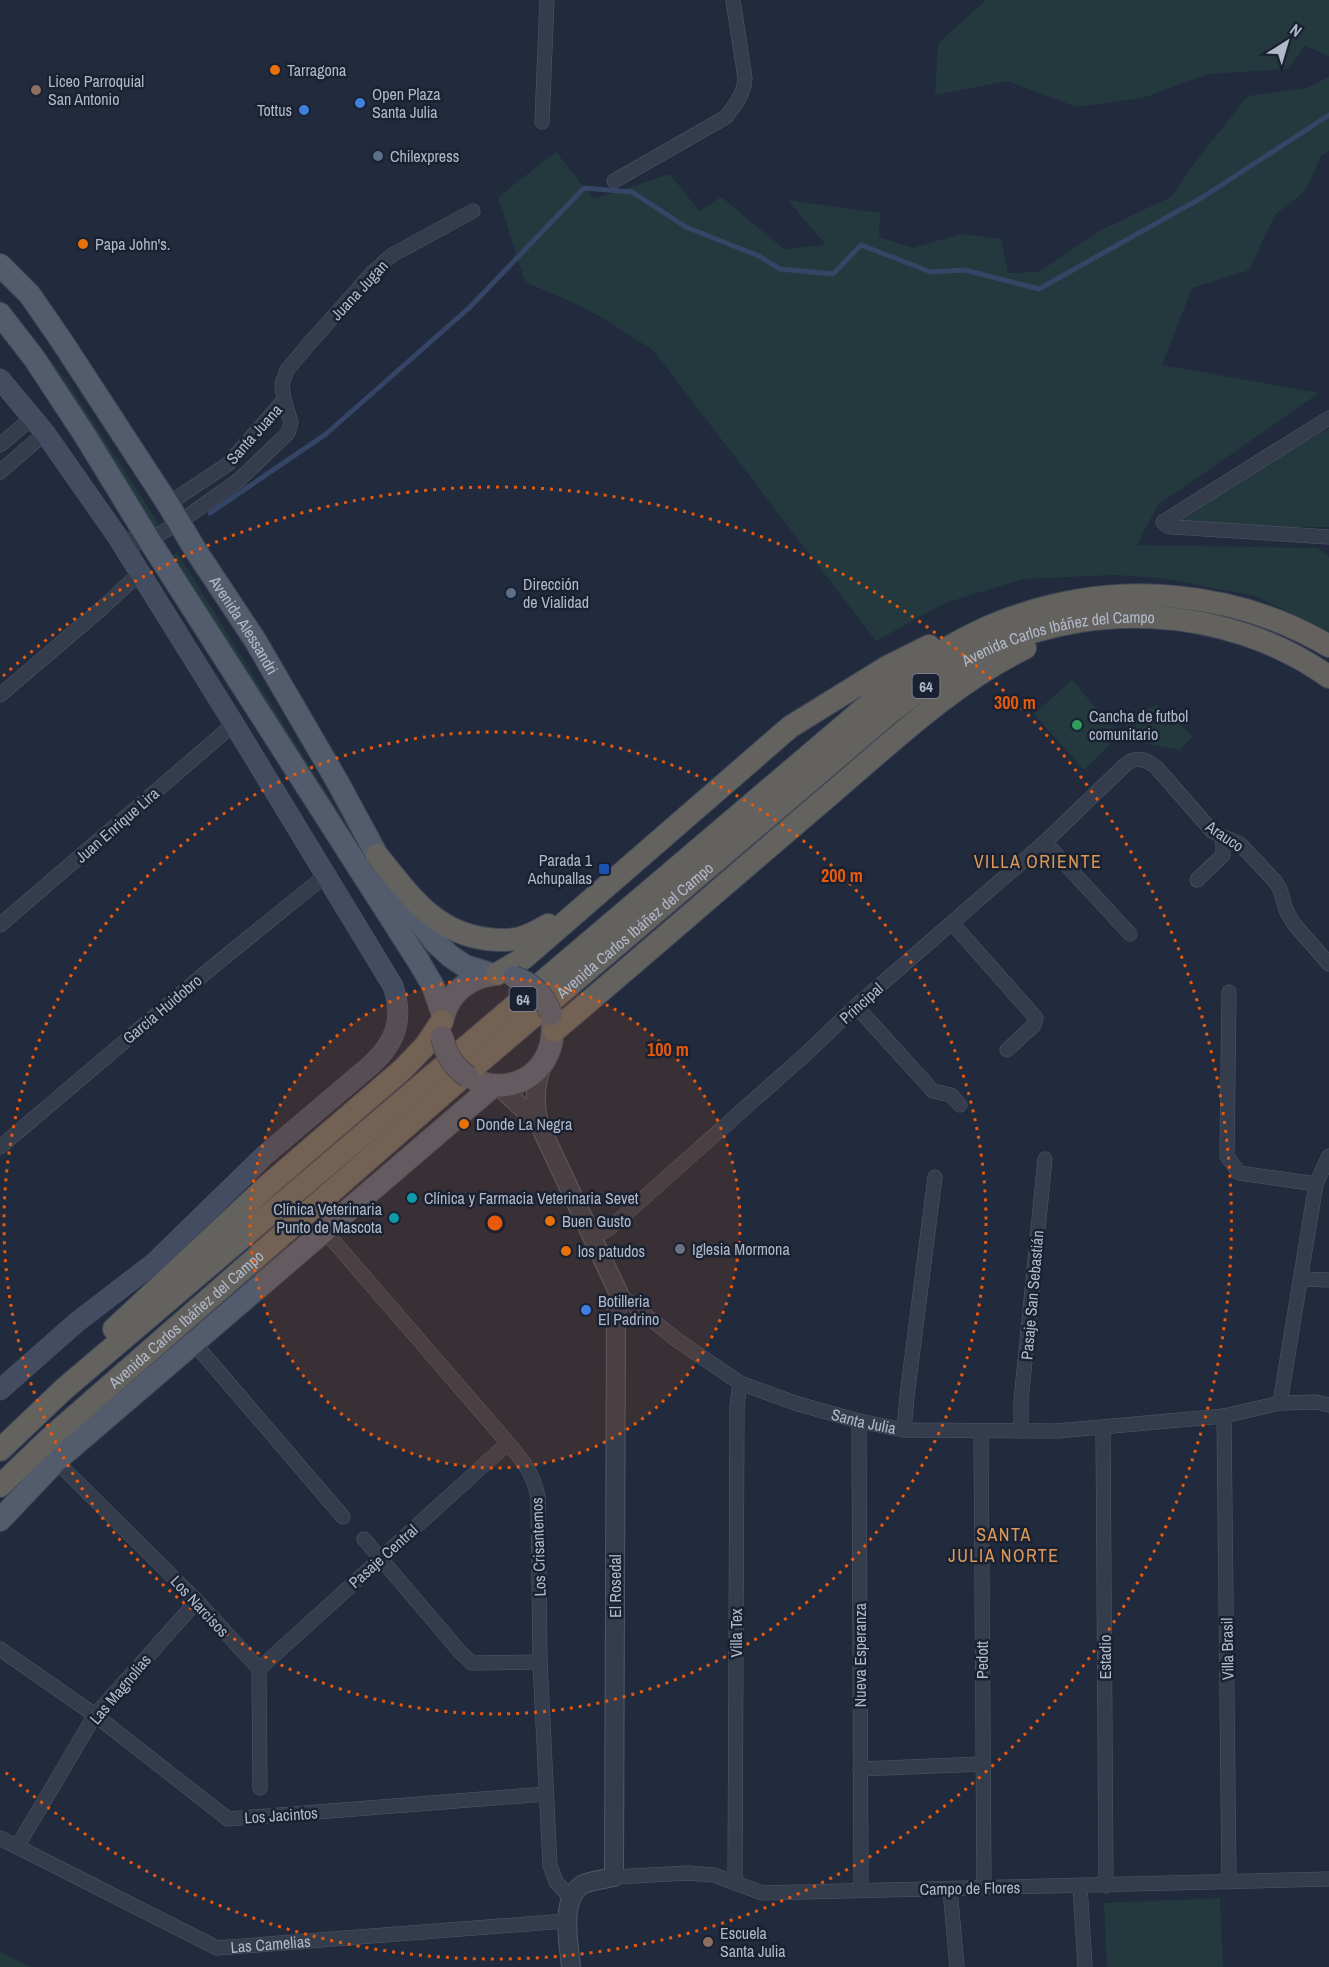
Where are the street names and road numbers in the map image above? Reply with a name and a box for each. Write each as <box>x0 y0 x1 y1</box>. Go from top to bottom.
street label: Juana Jugan <box>325 255 393 325</box>
street label: Santa Juana <box>221 399 287 469</box>
street label: Avenida Alessandri <box>204 571 284 678</box>
street label: Avenida Carlos Ibáñez del Campo <box>957 606 1155 672</box>
road number: 64 <box>912 674 940 698</box>
street label: Juan Enrique Lira <box>70 782 164 868</box>
street label: Arauco <box>1201 815 1248 857</box>
street label: Avenida Carlos Ibáñez del Campo <box>551 857 718 1004</box>
street label: García Huidobro <box>118 969 206 1049</box>
street label: Principal <box>834 977 888 1028</box>
road number: 64 <box>510 987 536 1011</box>
street label: Pasaje San Sebastián <box>1015 1229 1049 1361</box>
street label: Avenida Carlos Ibáñez del Campo <box>103 1245 268 1394</box>
street label: Santa Julia <box>829 1403 899 1439</box>
street label: Los Crisantemos <box>525 1497 551 1597</box>
street label: Pasaje Central <box>344 1519 422 1593</box>
street label: El Rosedal <box>604 1554 626 1618</box>
street label: Los Narcisos <box>166 1571 234 1641</box>
street label: Nueva Esperanza <box>849 1602 871 1707</box>
street label: Villa Tex <box>725 1608 747 1658</box>
street label: Villa Brasil <box>1215 1617 1239 1680</box>
street label: Estadio <box>1094 1635 1116 1679</box>
street label: Pedott <box>971 1641 993 1679</box>
street label: Las Magnolias <box>84 1649 156 1729</box>
street label: Los Jacintos <box>243 1801 319 1829</box>
street label: Campo de Flores <box>920 1876 1020 1900</box>
street label: Las Camelias <box>230 1930 311 1958</box>

